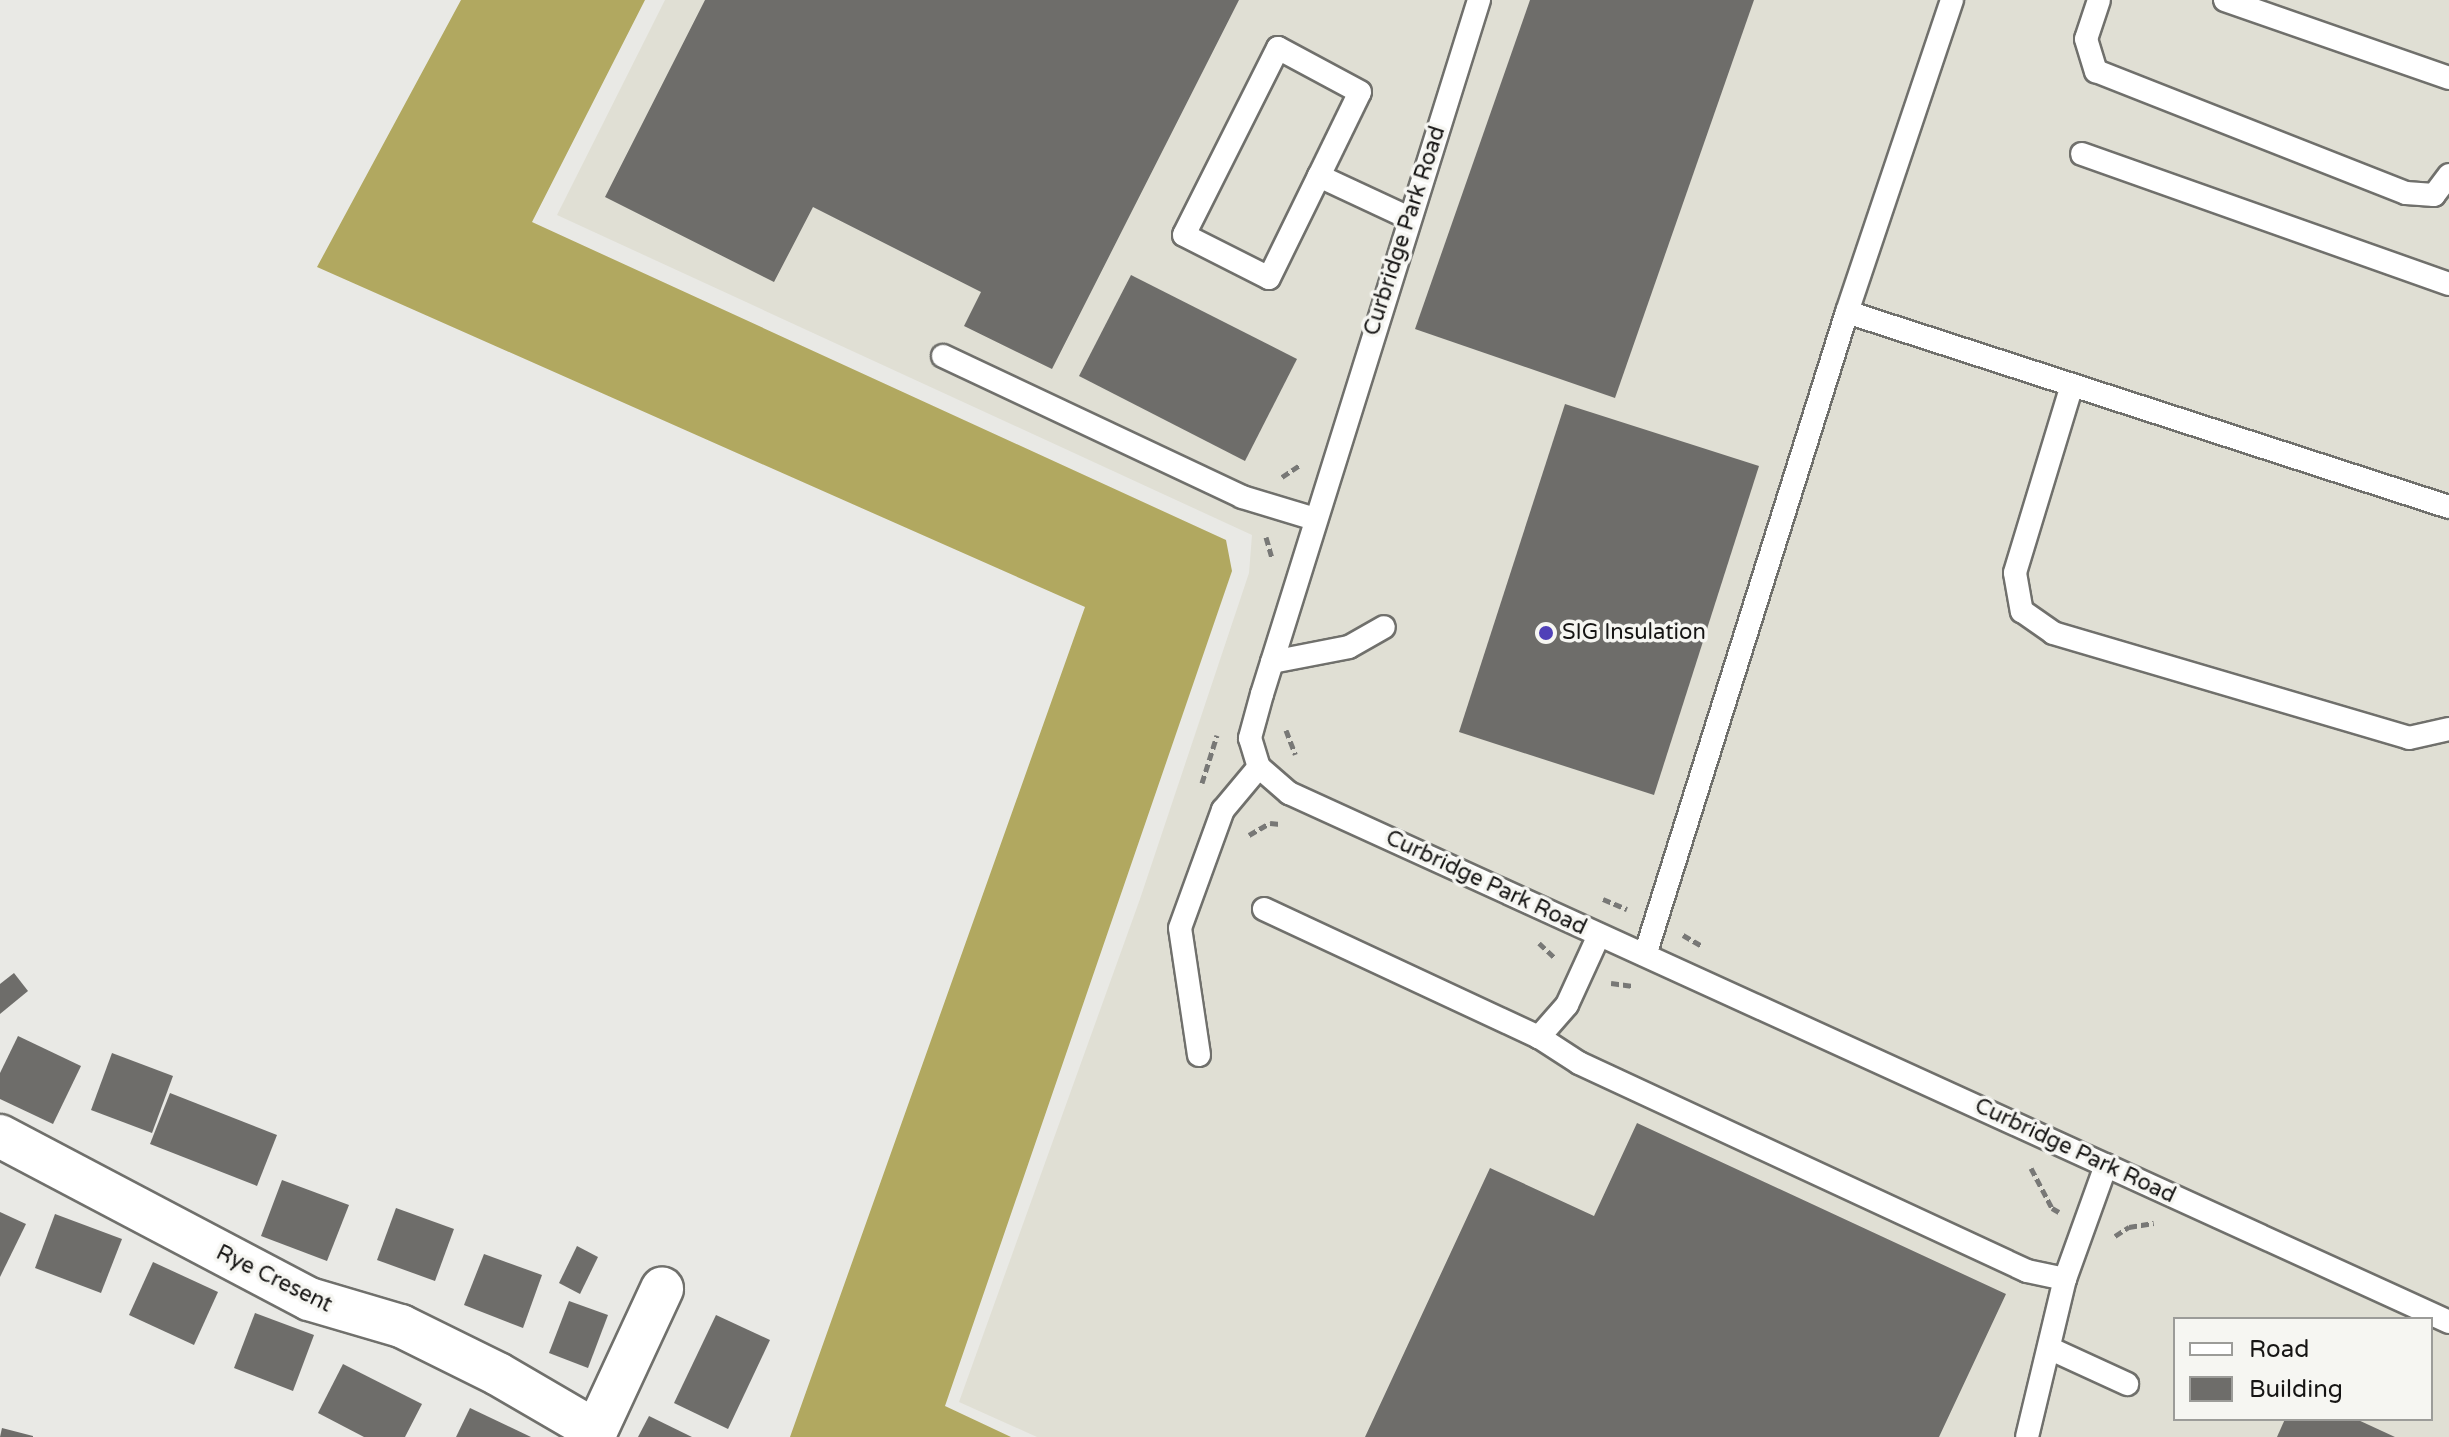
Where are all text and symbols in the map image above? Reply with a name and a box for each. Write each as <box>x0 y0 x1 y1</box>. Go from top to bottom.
street label: Curbridge Park Road <box>1359 123 1451 339</box>
place label: SIG Insulation <box>1562 620 1706 646</box>
marker: SIG Insulation <box>1537 624 1555 642</box>
street label: Curbridge Park Road <box>1381 825 1591 941</box>
street label: Curbridge Park Road <box>1970 1093 2180 1209</box>
street label: Rye Cresent <box>212 1240 336 1318</box>
legend <box>2173 1317 2433 1421</box>
text: Road <box>2249 1335 2309 1364</box>
text: Building <box>2249 1375 2343 1404</box>

